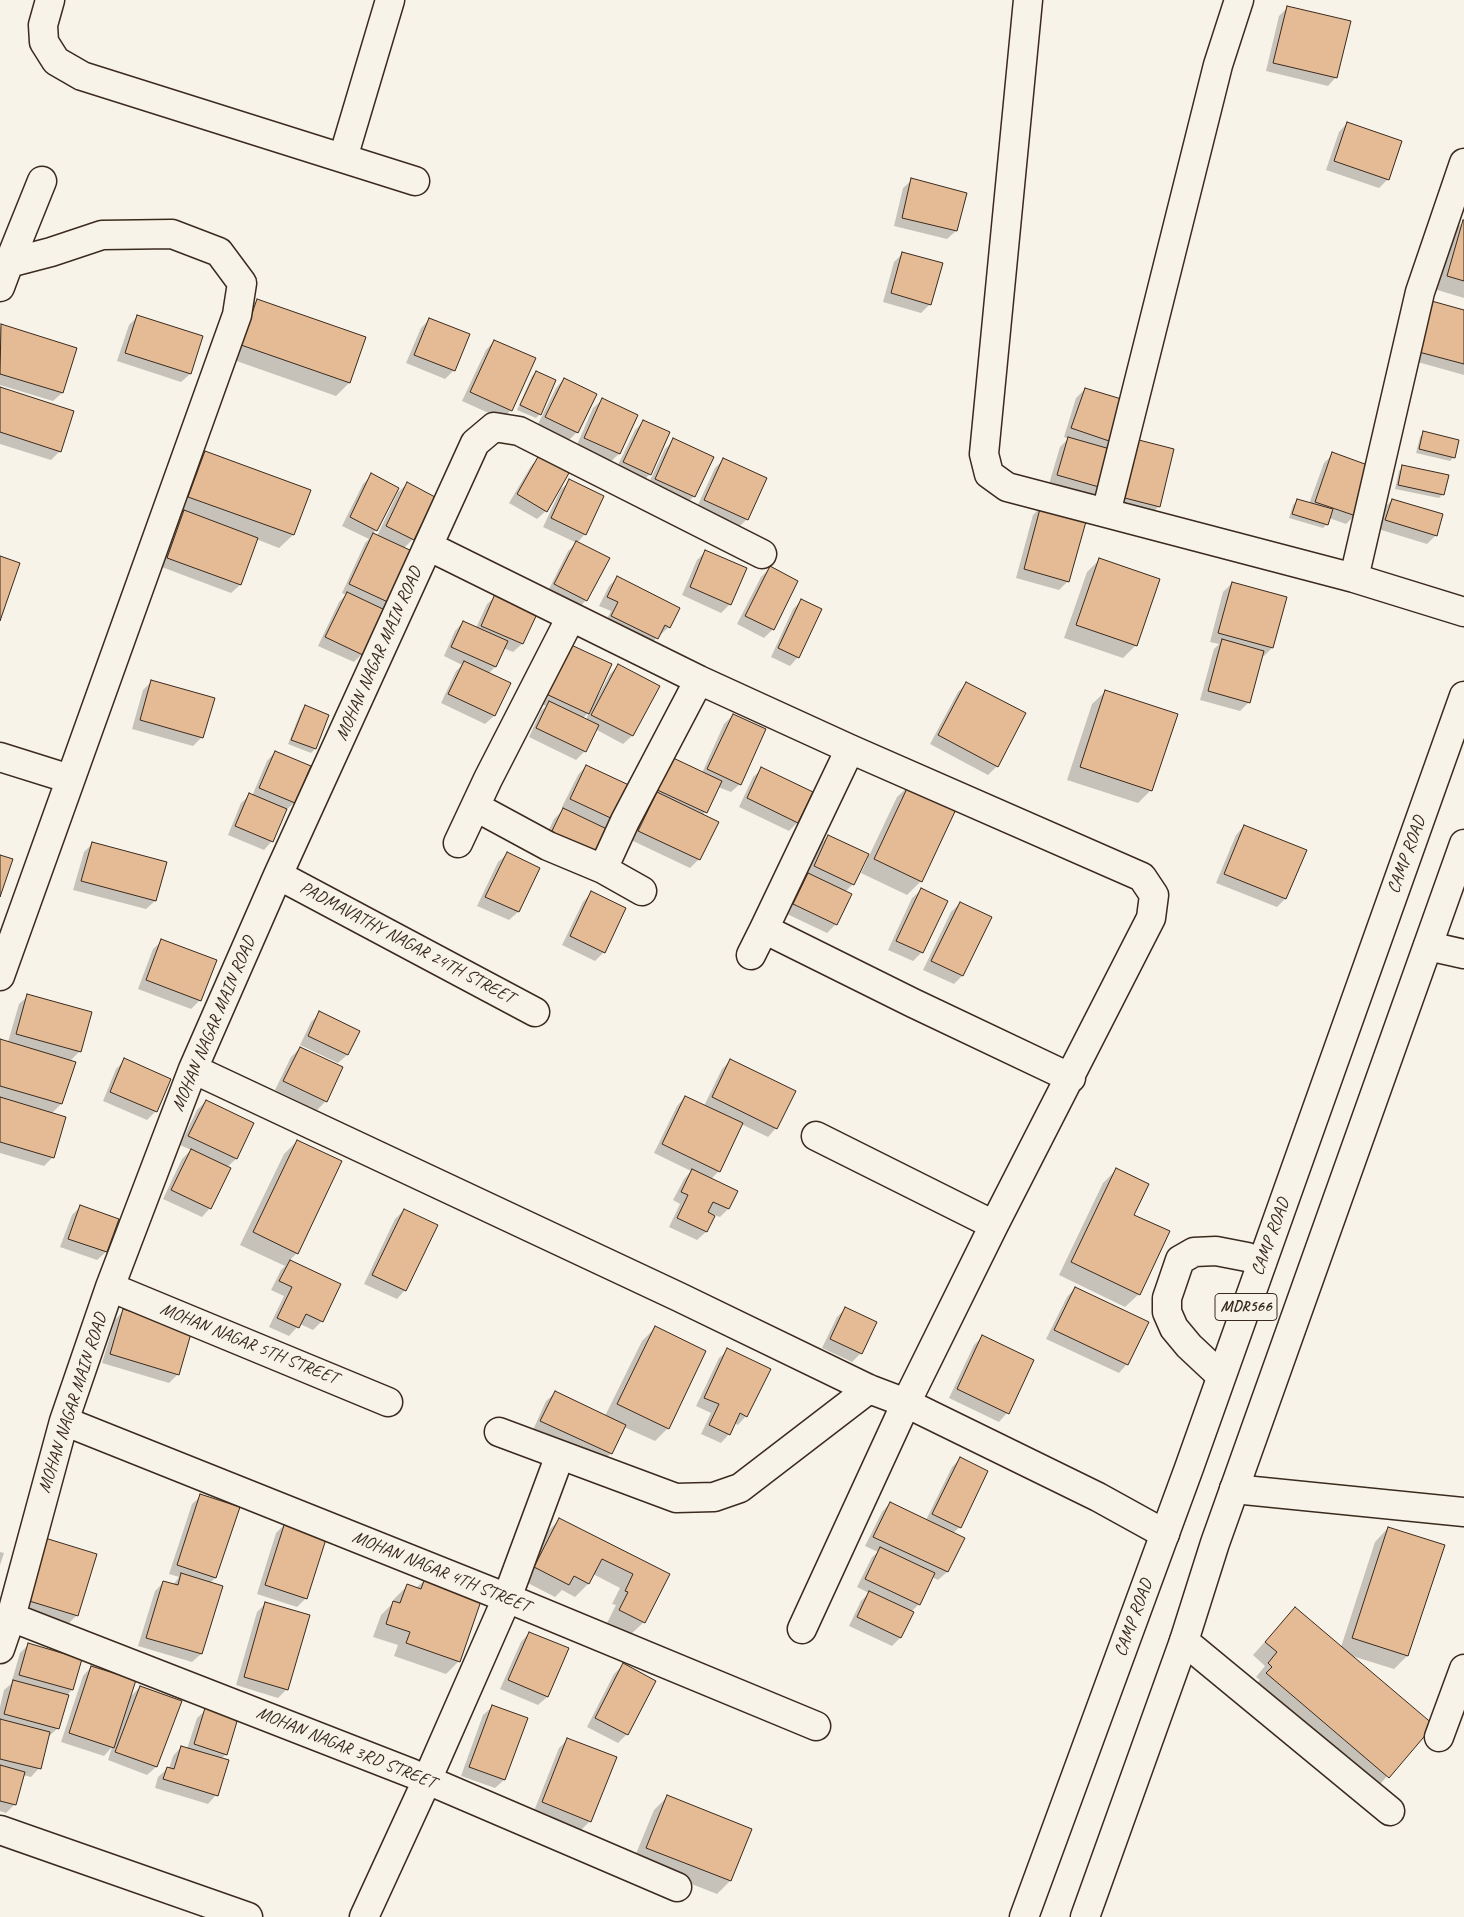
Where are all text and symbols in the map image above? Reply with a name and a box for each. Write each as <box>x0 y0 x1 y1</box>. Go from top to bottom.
street label: MOHAN NAGAR MAIN ROAD <box>331 564 427 744</box>
street label: CAMP ROAD <box>1383 813 1431 897</box>
street label: PADMAVATHY NAGAR 24TH STREET <box>296 877 518 1009</box>
street label: MOHAN NAGAR MAIN ROAD <box>167 933 261 1115</box>
street label: CAMP ROAD <box>1247 1195 1295 1279</box>
road number: MDR566 <box>1215 1294 1277 1320</box>
street label: MOHAN NAGAR 5TH STREET <box>157 1298 341 1390</box>
street label: MOHAN NAGAR MAIN ROAD <box>34 1310 112 1496</box>
street label: MOHAN NAGAR 4TH STREET <box>349 1526 533 1618</box>
street label: CAMP ROAD <box>1110 1576 1158 1660</box>
street label: MOHAN NAGAR 3RD STREET <box>253 1702 439 1794</box>

